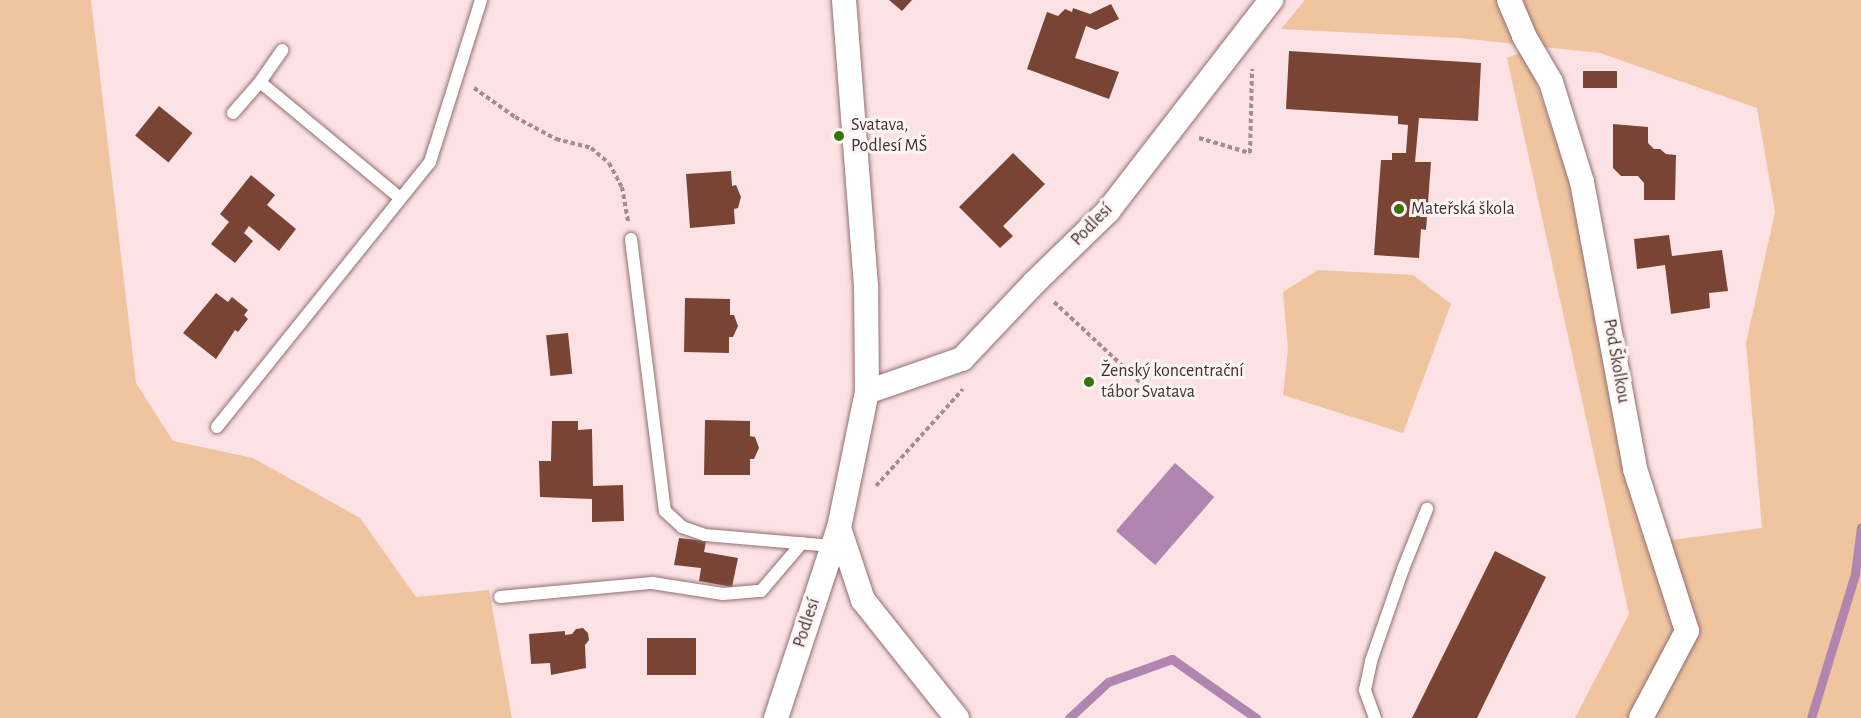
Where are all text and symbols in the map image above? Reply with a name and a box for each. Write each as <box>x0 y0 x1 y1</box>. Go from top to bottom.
place label: Svatava, Podlesí MŠ <box>851 115 927 158</box>
marker: Svatava, Podlesí MŠ <box>832 129 846 143</box>
place label: Mateřská škola <box>1411 198 1515 220</box>
street label: Podlesí <box>1067 199 1117 251</box>
marker: Mateřská škola <box>1392 202 1406 216</box>
street label: Pod Školkou <box>1598 317 1634 405</box>
place label: Ženský koncentrační tábor Svatava <box>1101 361 1244 404</box>
marker: Ženský koncentrační tábor Svatava <box>1082 375 1096 389</box>
street label: Podlesí <box>789 596 825 650</box>

